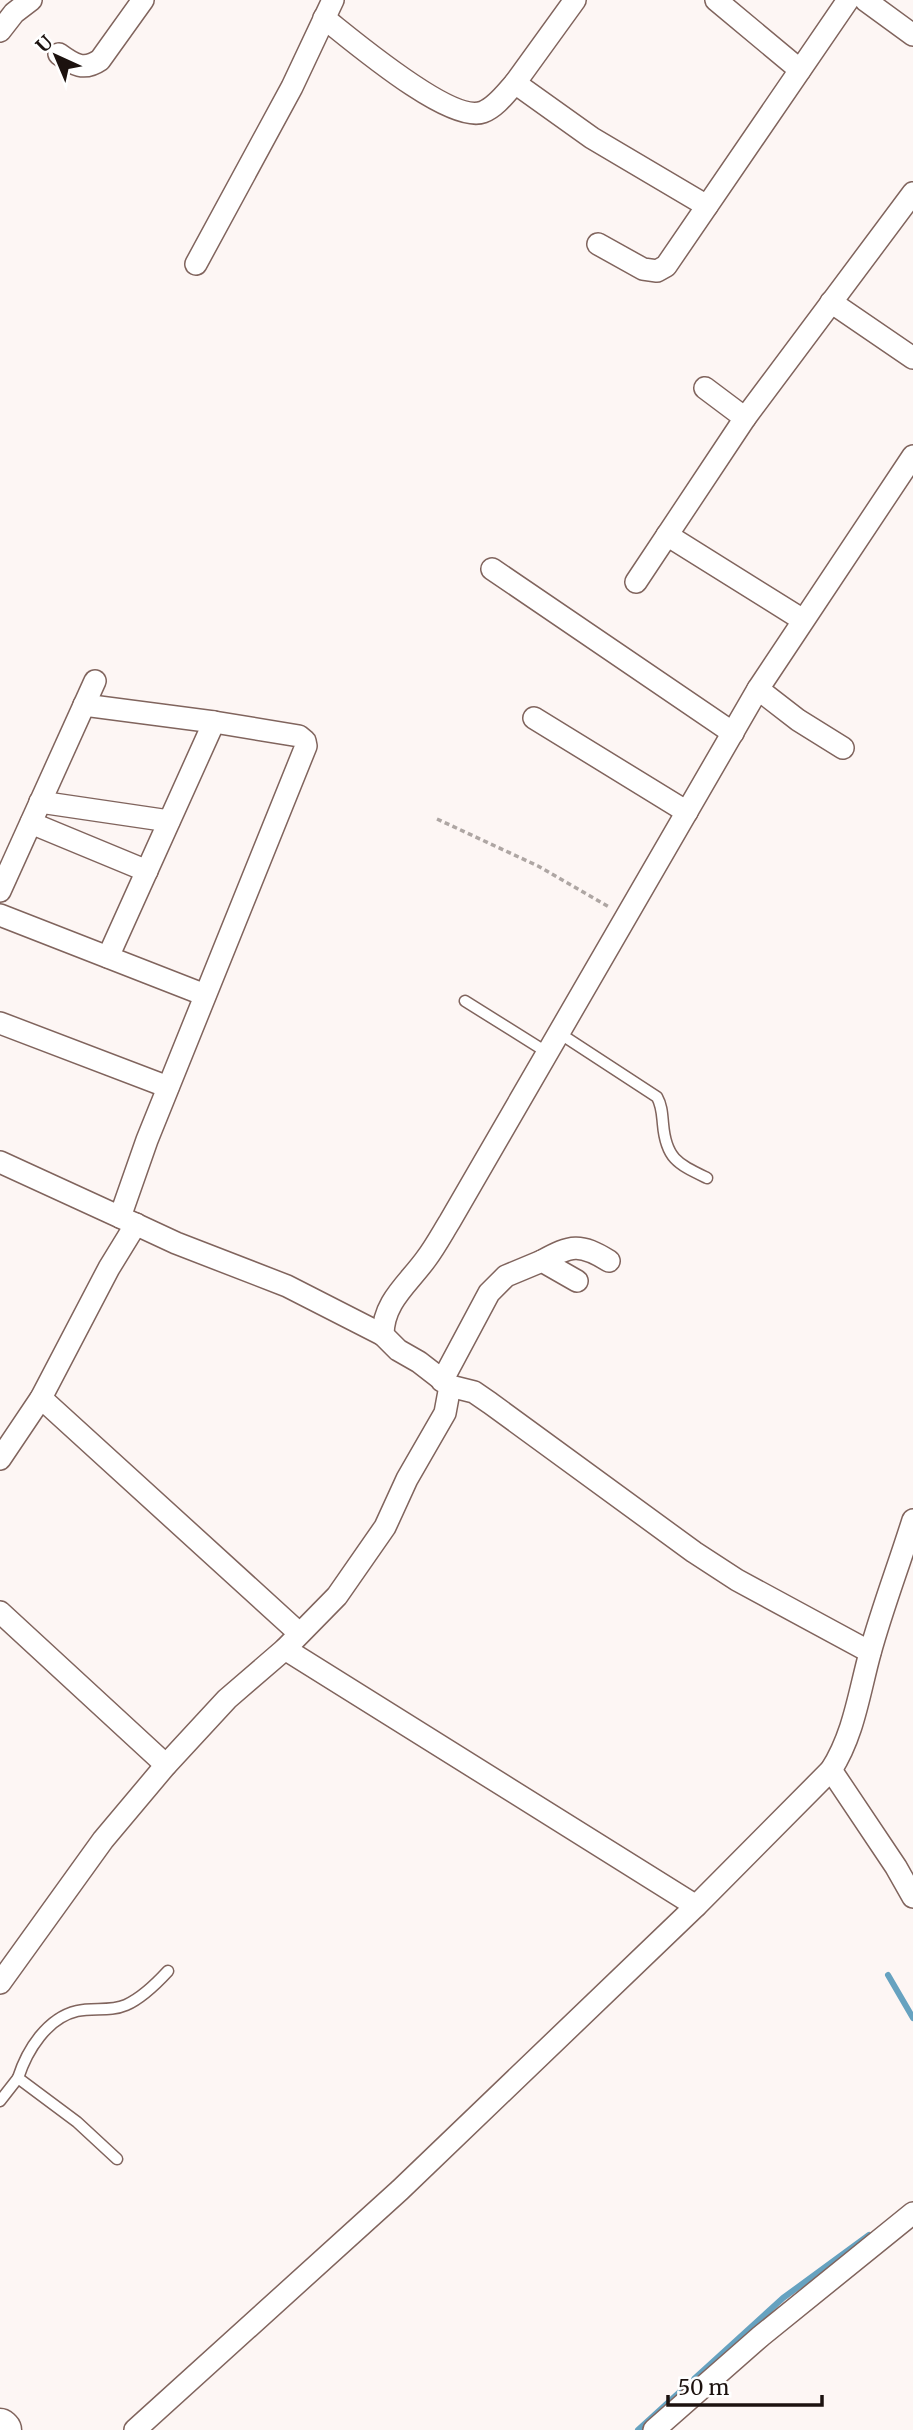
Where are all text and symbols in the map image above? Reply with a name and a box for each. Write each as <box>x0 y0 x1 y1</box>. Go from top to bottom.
north arrow <box>21 21 91 91</box>
text: U <box>31 30 58 57</box>
scale bar <box>668 2364 822 2408</box>
text: 50 m <box>678 2374 729 2401</box>

